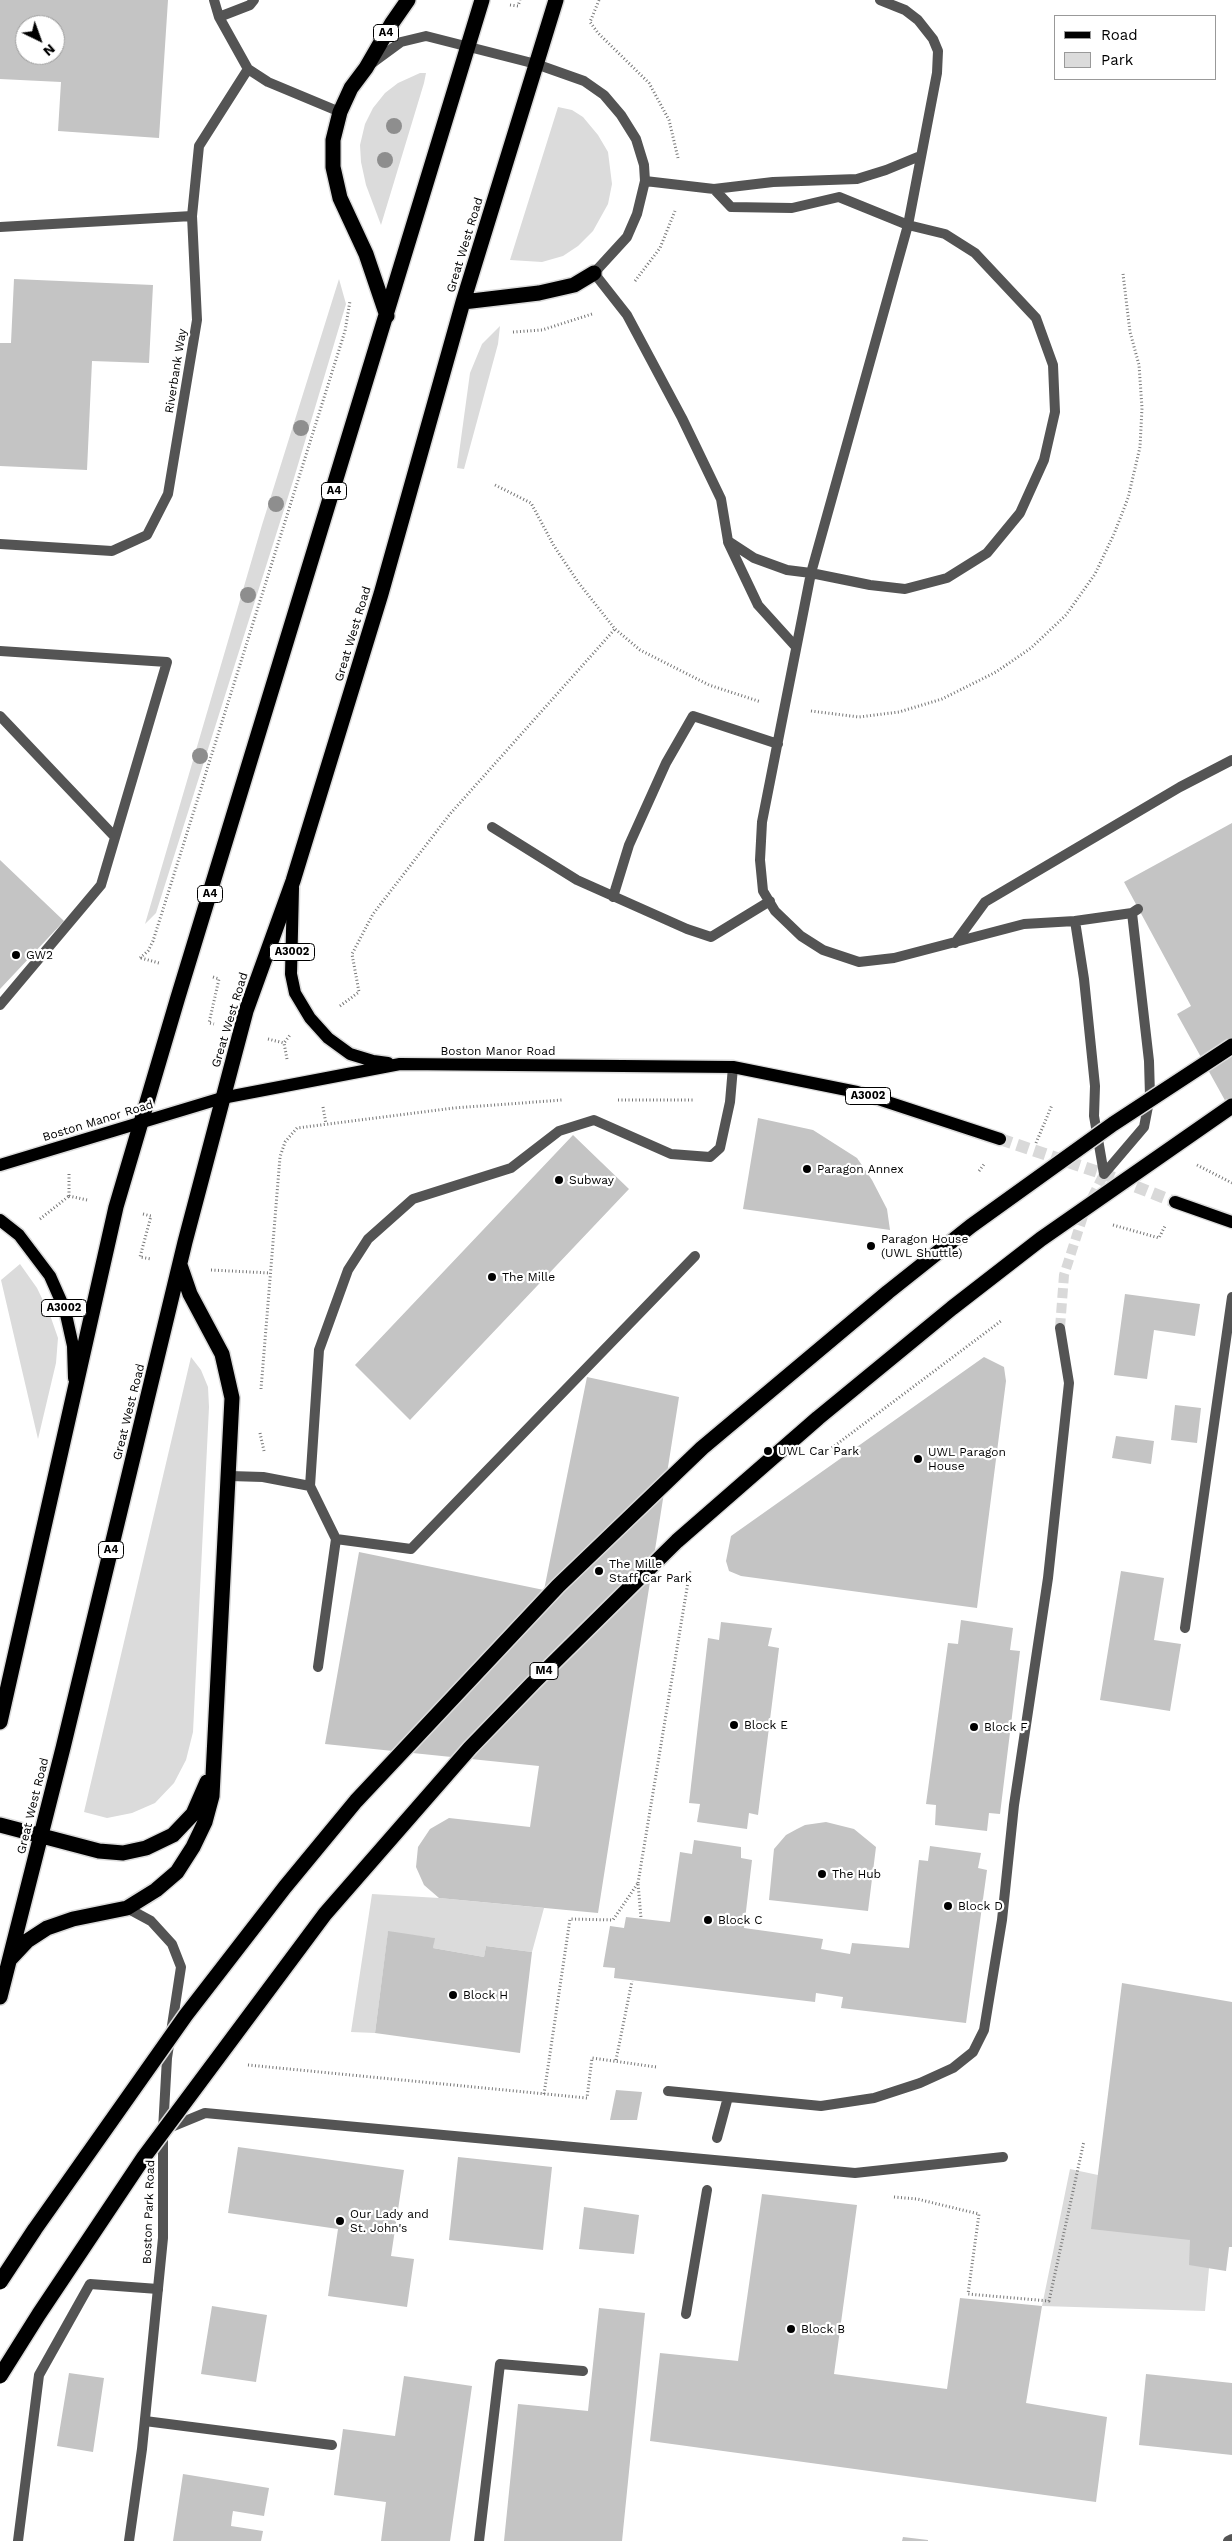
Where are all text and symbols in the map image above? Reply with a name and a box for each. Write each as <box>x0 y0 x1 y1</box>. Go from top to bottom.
north arrow <box>15 15 65 65</box>
legend <box>1054 15 1217 80</box>
road number: A4 <box>374 24 398 42</box>
text: Road <box>1101 26 1138 44</box>
text: N <box>40 41 59 60</box>
text: Park <box>1101 51 1133 69</box>
street label: Great West Road <box>444 196 486 294</box>
street label: Riverbank Way <box>162 328 190 414</box>
road number: A4 <box>322 482 346 500</box>
street label: Great West Road <box>332 585 374 683</box>
road number: A4 <box>198 886 222 902</box>
road number: A3002 <box>270 944 314 960</box>
place label: GW2 <box>26 948 53 962</box>
marker: GW2 <box>10 949 22 961</box>
street label: Great West Road <box>209 971 251 1069</box>
street label: Boston Manor Road <box>441 1044 555 1058</box>
road number: A3002 <box>846 1088 890 1104</box>
street label: Boston Manor Road <box>41 1097 155 1145</box>
place label: Paragon Annex <box>817 1162 904 1176</box>
marker: Paragon Annex <box>801 1163 813 1175</box>
place label: Subway <box>569 1173 614 1187</box>
marker: Subway <box>553 1174 565 1186</box>
place label: Paragon House (UWL Shuttle) <box>881 1232 968 1260</box>
marker: Paragon House (UWL Shuttle) <box>865 1240 877 1252</box>
place label: The Mille <box>502 1270 555 1284</box>
marker: The Mille <box>486 1271 498 1283</box>
road number: A3002 <box>42 1300 86 1316</box>
street label: Great West Road <box>110 1362 148 1462</box>
place label: UWL Car Park <box>778 1444 859 1458</box>
marker: UWL Car Park <box>762 1445 774 1457</box>
place label: UWL Paragon House <box>928 1445 1006 1473</box>
marker: UWL Paragon House <box>912 1453 924 1465</box>
road number: A4 <box>98 1542 124 1558</box>
place label: The Mille Staff Car Park <box>609 1557 692 1585</box>
marker: The Mille Staff Car Park <box>593 1565 605 1577</box>
road number: M4 <box>530 1662 558 1680</box>
place label: Block E <box>744 1718 788 1732</box>
marker: Block E <box>728 1719 740 1731</box>
place label: Block F <box>984 1720 1028 1734</box>
marker: Block F <box>968 1721 980 1733</box>
street label: Great West Road <box>14 1756 52 1856</box>
place label: The Hub <box>832 1867 881 1881</box>
marker: The Hub <box>816 1868 828 1880</box>
place label: Block D <box>958 1899 1003 1913</box>
marker: Block D <box>942 1900 954 1912</box>
place label: Block C <box>718 1913 763 1927</box>
marker: Block C <box>702 1914 714 1926</box>
place label: Block H <box>463 1988 508 2002</box>
marker: Block H <box>447 1989 459 2001</box>
street label: Boston Park Road <box>140 2160 158 2264</box>
place label: Our Lady and St. John's <box>350 2207 429 2235</box>
marker: Our Lady and St. John's <box>334 2215 346 2227</box>
place label: Block B <box>801 2322 845 2336</box>
marker: Block B <box>785 2323 797 2335</box>

